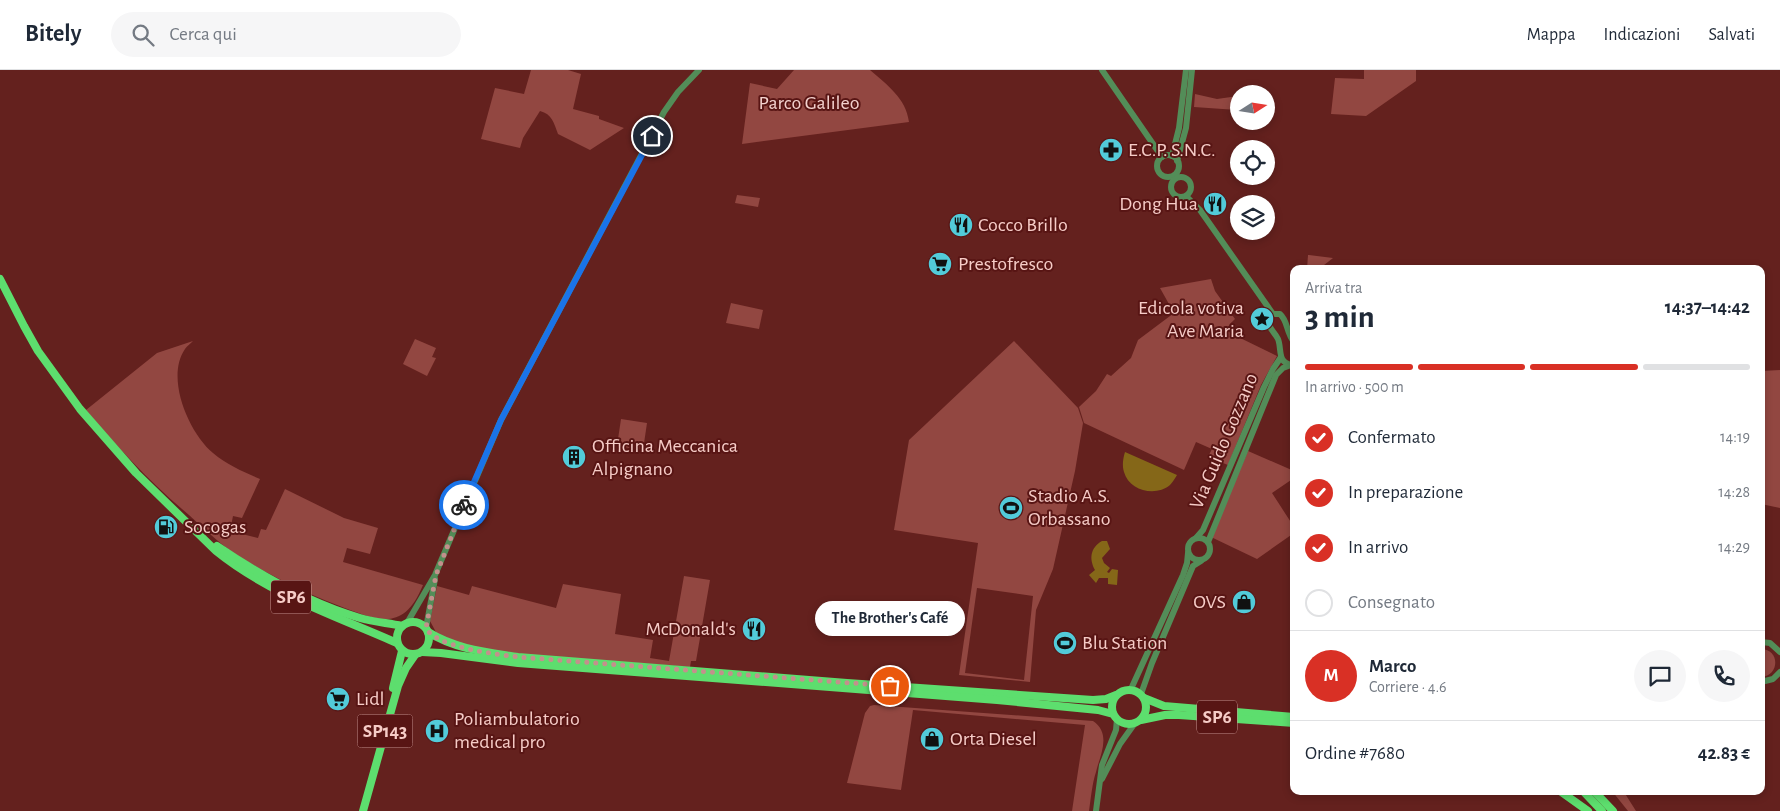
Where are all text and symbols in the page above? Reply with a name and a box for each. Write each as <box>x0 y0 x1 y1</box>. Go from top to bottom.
search box <box>111 12 461 57</box>
icon: search <box>129 21 157 49</box>
text: Bitely <box>25 22 81 46</box>
text: Cerca qui <box>169 25 237 44</box>
text: Mappa <box>1527 26 1576 44</box>
text: Indicazioni <box>1604 26 1680 44</box>
text: Salvati <box>1708 26 1755 44</box>
north arrow <box>1230 85 1275 130</box>
map controls <box>1230 85 1275 240</box>
park label: Parco Galileo <box>759 93 859 113</box>
pin <box>631 115 673 157</box>
icon: home <box>638 122 666 150</box>
pharmacy icon: E.C.P. S.N.C. <box>1098 137 1124 163</box>
place label: E.C.P. S.N.C. <box>1128 140 1215 160</box>
button: locate <box>1230 140 1275 185</box>
restaurant icon: Dong Hua <box>1202 191 1228 217</box>
place label: Dong Hua <box>1119 194 1198 214</box>
button: layers <box>1230 195 1275 240</box>
restaurant icon: Cocco Brillo <box>948 212 974 238</box>
place label: Cocco Brillo <box>978 215 1068 235</box>
supermarket icon: Prestofresco <box>927 251 953 277</box>
place label: Prestofresco <box>958 254 1053 274</box>
text: Arriva tra <box>1305 280 1362 296</box>
place label: Edicola votiva Ave Maria <box>1138 298 1244 341</box>
text: 14:37–14:42 <box>1665 298 1750 317</box>
text: 3 min <box>1305 301 1375 333</box>
place icon: Edicola votiva Ave Maria <box>1249 306 1275 332</box>
street label: Via Guido Gozzano <box>1186 370 1262 512</box>
text: In arrivo · 500 m <box>1305 379 1404 395</box>
icon: check <box>1305 424 1333 452</box>
text: Confermato <box>1348 428 1436 447</box>
text: 14:19 <box>1720 429 1750 445</box>
place label: Officina Meccanica Alpignano <box>592 436 738 479</box>
building icon: Officina Meccanica Alpignano <box>561 444 587 470</box>
icon: check <box>1305 479 1333 507</box>
courier <box>439 480 489 530</box>
text: In preparazione <box>1348 483 1463 502</box>
text: 14:28 <box>1718 484 1750 500</box>
place label: Stadio A.S. Orbassano <box>1028 486 1111 529</box>
icon: bike <box>450 491 478 519</box>
sports icon: Stadio A.S. Orbassano <box>998 495 1024 521</box>
fuel station icon: Socogas <box>153 514 179 540</box>
place label: Socogas <box>184 517 247 537</box>
icon: check <box>1305 534 1333 562</box>
text: In arrivo <box>1348 538 1408 557</box>
text: 14:29 <box>1718 539 1750 555</box>
road number: SP6 <box>271 581 311 614</box>
shop icon: OVS <box>1231 589 1257 615</box>
place label: OVS <box>1193 592 1226 612</box>
text: Consegnato <box>1348 593 1435 612</box>
callout: The Brother's Café <box>815 601 965 636</box>
text: The Brother's Café <box>832 610 948 626</box>
restaurant icon: McDonald's <box>741 616 767 642</box>
place label: McDonald's <box>645 619 736 639</box>
sports icon: Blu Station <box>1052 630 1078 656</box>
place label: Blu Station <box>1082 633 1167 653</box>
button: chat <box>1634 650 1686 702</box>
button: phone <box>1698 650 1750 702</box>
text: Marco <box>1369 657 1416 676</box>
pin <box>869 665 911 707</box>
text: M <box>1323 666 1339 685</box>
icon: bag <box>876 672 904 700</box>
text: Corriere · 4.6 <box>1369 679 1447 695</box>
supermarket icon: Lidl <box>325 686 351 712</box>
place label: Lidl <box>356 689 384 709</box>
road number: SP6 <box>1197 700 1237 734</box>
place label: Poliambulatorio medical pro <box>454 709 580 752</box>
road number: SP143 <box>358 714 412 748</box>
hospital icon: Poliambulatorio medical pro <box>424 718 450 744</box>
shop icon: Orta Diesel <box>919 726 945 752</box>
place label: Orta Diesel <box>950 729 1037 749</box>
text: Ordine #7680 <box>1305 744 1405 763</box>
text: 42.83 € <box>1698 744 1750 763</box>

